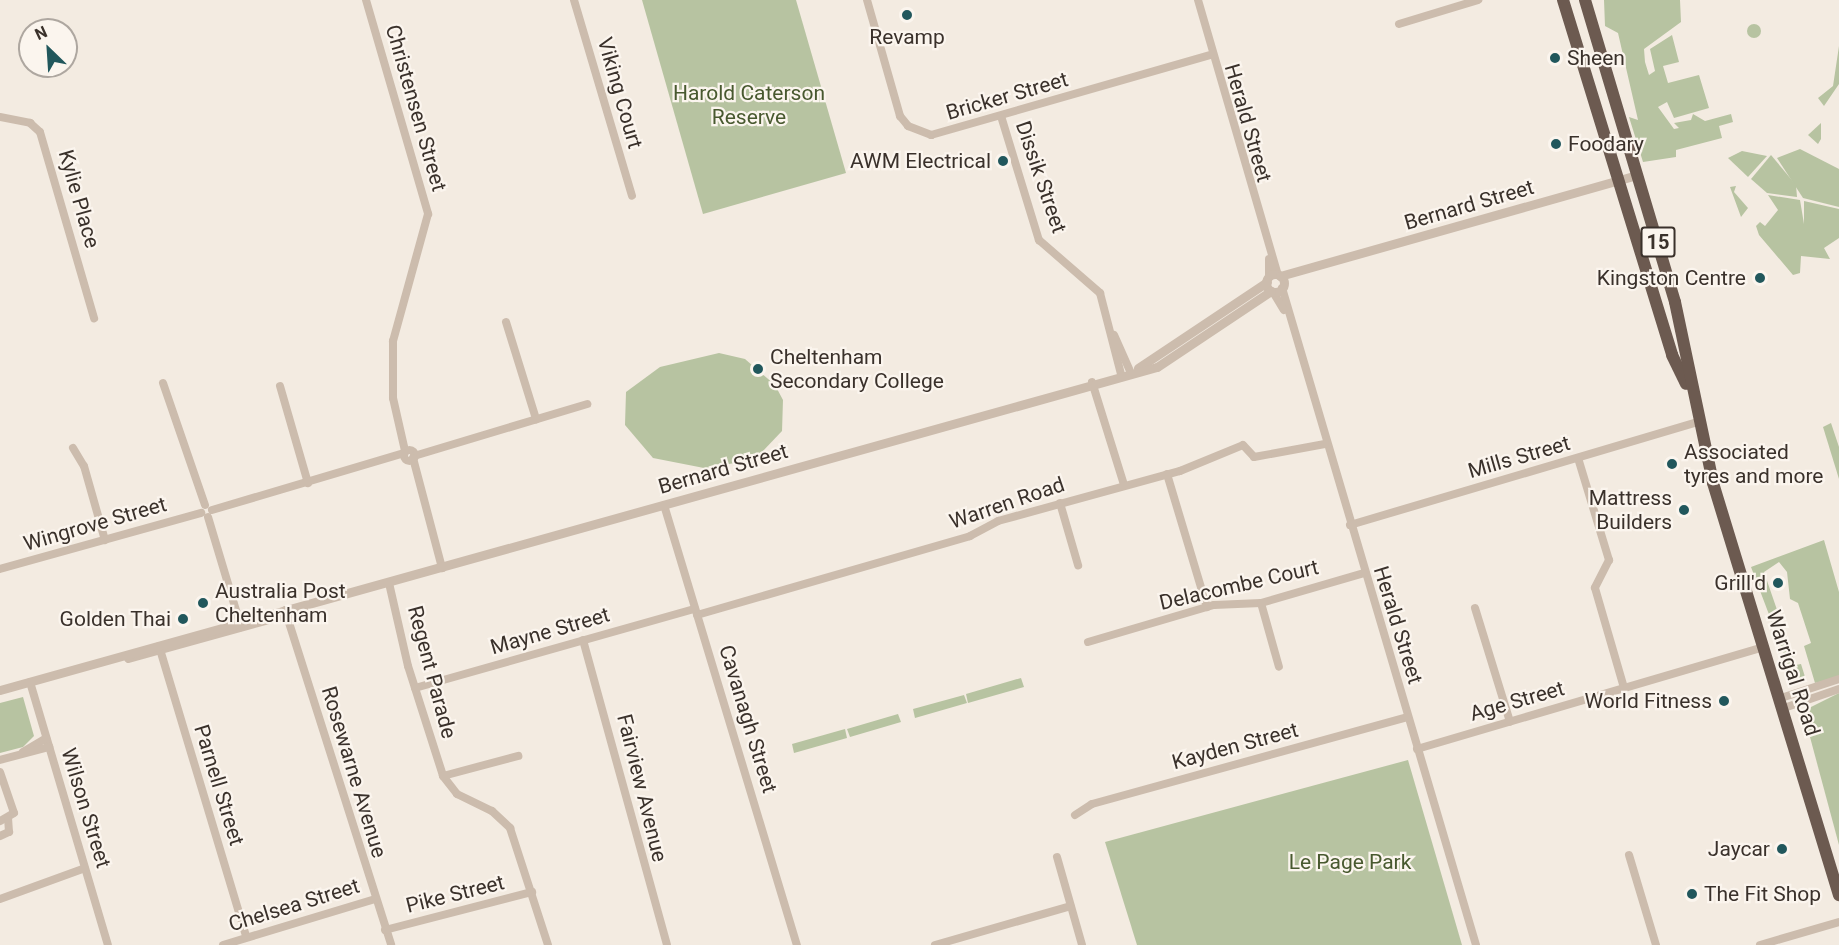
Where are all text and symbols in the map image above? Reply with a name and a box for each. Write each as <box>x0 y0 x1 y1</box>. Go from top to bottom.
marker: Revamp <box>900 8 914 22</box>
north arrow <box>18 18 78 78</box>
text: N <box>32 22 50 44</box>
street label: Christensen Street <box>380 22 452 194</box>
place label: Revamp <box>869 24 945 50</box>
street label: Viking Court <box>592 34 648 152</box>
place label: Sheen <box>1567 45 1625 71</box>
marker: Sheen <box>1548 51 1562 65</box>
street label: Herald Street <box>1219 61 1277 185</box>
street label: Bricker Street <box>943 67 1071 125</box>
park label: Harold Caterson Reserve <box>673 80 825 130</box>
street label: Dissik Street <box>1010 118 1072 236</box>
place label: Foodary <box>1568 131 1644 157</box>
marker: Foodary <box>1549 137 1563 151</box>
street label: Kylie Place <box>53 147 105 251</box>
place label: AWM Electrical <box>850 148 991 174</box>
marker: AWM Electrical <box>996 154 1010 168</box>
street label: Bernard Street <box>1401 174 1537 236</box>
road number: 15 <box>1640 225 1676 259</box>
place label: Kingston Centre <box>1597 265 1746 291</box>
marker: Kingston Centre <box>1751 269 1769 287</box>
place label: Cheltenham Secondary College <box>770 344 944 394</box>
marker: Cheltenham Secondary College <box>751 362 765 376</box>
street label: Mills Street <box>1465 430 1573 484</box>
street label: Bernard Street <box>655 438 791 500</box>
place label: Associated tyres and more <box>1684 439 1823 489</box>
marker: Associated tyres and more <box>1665 457 1679 471</box>
street label: Warren Road <box>946 472 1068 534</box>
place label: Mattress Builders <box>1589 485 1672 535</box>
street label: Wingrove Street <box>21 492 169 556</box>
marker: Mattress Builders <box>1677 503 1691 517</box>
street label: Delacombe Court <box>1157 554 1321 616</box>
street label: Herald Street <box>1368 563 1428 687</box>
place label: Grill'd <box>1714 570 1766 596</box>
marker: Grill'd <box>1771 576 1785 590</box>
place label: Australia Post Cheltenham <box>215 578 346 628</box>
marker: Australia Post Cheltenham <box>196 596 210 610</box>
street label: Mayne Street <box>487 602 613 660</box>
street label: Regent Parade <box>402 603 462 741</box>
place label: Golden Thai <box>59 606 171 632</box>
street label: Warrigal Road <box>1761 607 1825 739</box>
marker: Golden Thai <box>176 612 190 626</box>
street label: Cavanagh Street <box>714 642 782 796</box>
street label: Age Street <box>1467 675 1567 727</box>
street label: Rosewarne Avenue <box>316 683 392 861</box>
place label: World Fitness <box>1584 688 1712 714</box>
marker: World Fitness <box>1717 694 1731 708</box>
street label: Fairview Avenue <box>611 712 673 864</box>
street label: Kayden Street <box>1169 717 1301 775</box>
street label: Parnell Street <box>189 721 249 849</box>
street label: Wilson Street <box>56 745 116 871</box>
place label: Jaycar <box>1708 836 1770 862</box>
marker: Jaycar <box>1775 842 1789 856</box>
park label: Le Page Park <box>1289 849 1411 875</box>
street label: Pike Street <box>403 870 507 918</box>
street label: Chelsea Street <box>226 873 362 937</box>
place label: The Fit Shop <box>1704 881 1821 907</box>
marker: The Fit Shop <box>1685 887 1699 901</box>

